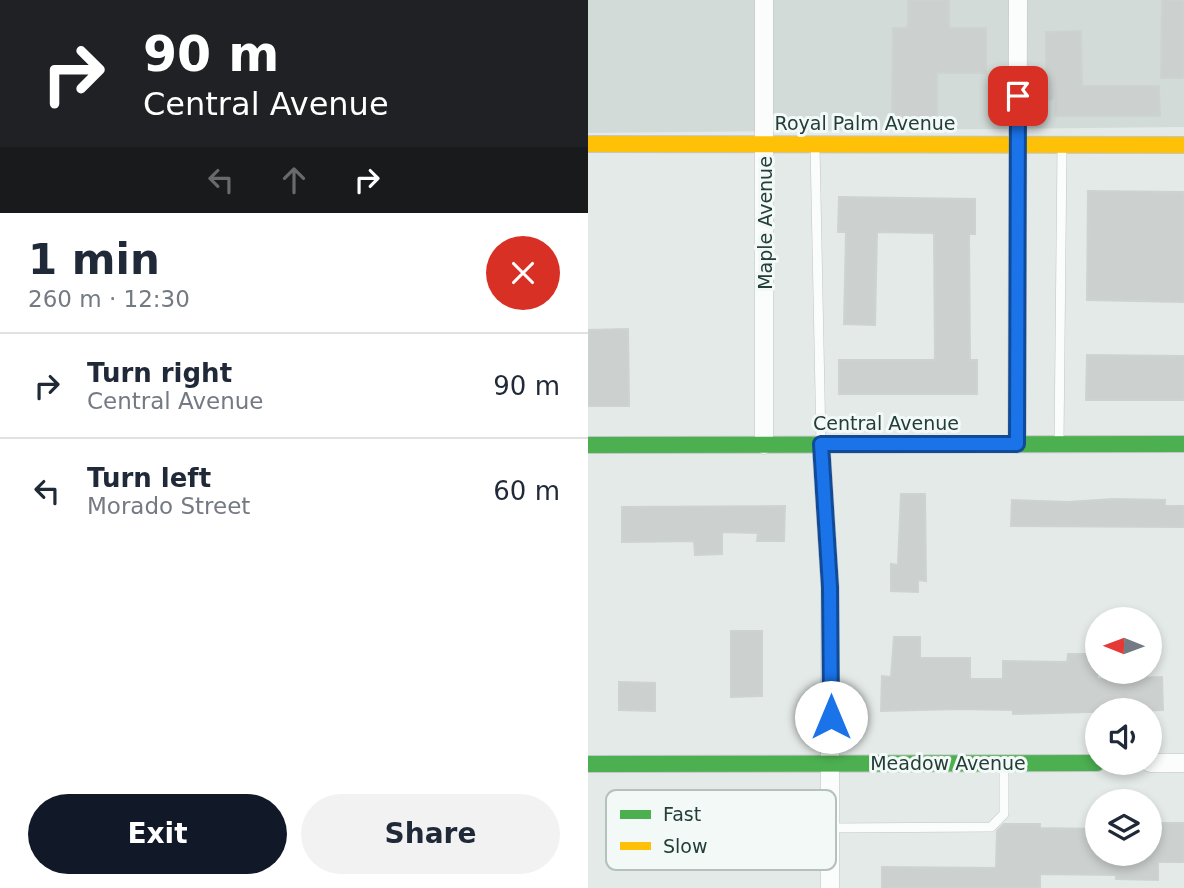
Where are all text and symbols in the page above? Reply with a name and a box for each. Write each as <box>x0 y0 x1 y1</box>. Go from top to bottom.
text: 90 m <box>143 26 279 83</box>
icon: right <box>28 28 119 119</box>
pin <box>988 66 1048 126</box>
icon: arrive <box>999 77 1037 115</box>
text: Central Avenue <box>143 85 389 123</box>
street label: Royal Palm Avenue <box>775 112 955 134</box>
street label: Maple Avenue <box>754 156 776 290</box>
icon: left <box>202 161 240 199</box>
icon: ahead <box>275 161 313 199</box>
icon: right <box>348 161 386 199</box>
text: 1 min <box>28 235 160 284</box>
button: close <box>486 236 560 310</box>
text: 260 m · 12:30 <box>28 286 190 312</box>
text: Turn right <box>87 358 232 388</box>
icon: right <box>28 367 66 405</box>
text: 90 m <box>493 371 560 401</box>
text: Central Avenue <box>87 388 264 414</box>
street label: Central Avenue <box>813 412 959 434</box>
text: Turn left <box>87 463 211 493</box>
icon: left <box>28 472 66 510</box>
text: 60 m <box>493 476 560 506</box>
text: Morado Street <box>87 493 250 519</box>
north arrow <box>1085 607 1162 684</box>
map controls <box>1085 607 1162 866</box>
position arrow <box>794 680 868 754</box>
button: sound <box>1085 698 1162 775</box>
street label: Meadow Avenue <box>870 752 1026 774</box>
button: layers <box>1085 789 1162 866</box>
legend <box>606 790 836 870</box>
button: Exit <box>28 794 287 874</box>
button: Share <box>301 794 560 874</box>
text: Fast <box>663 803 701 825</box>
text: Slow <box>663 835 708 857</box>

